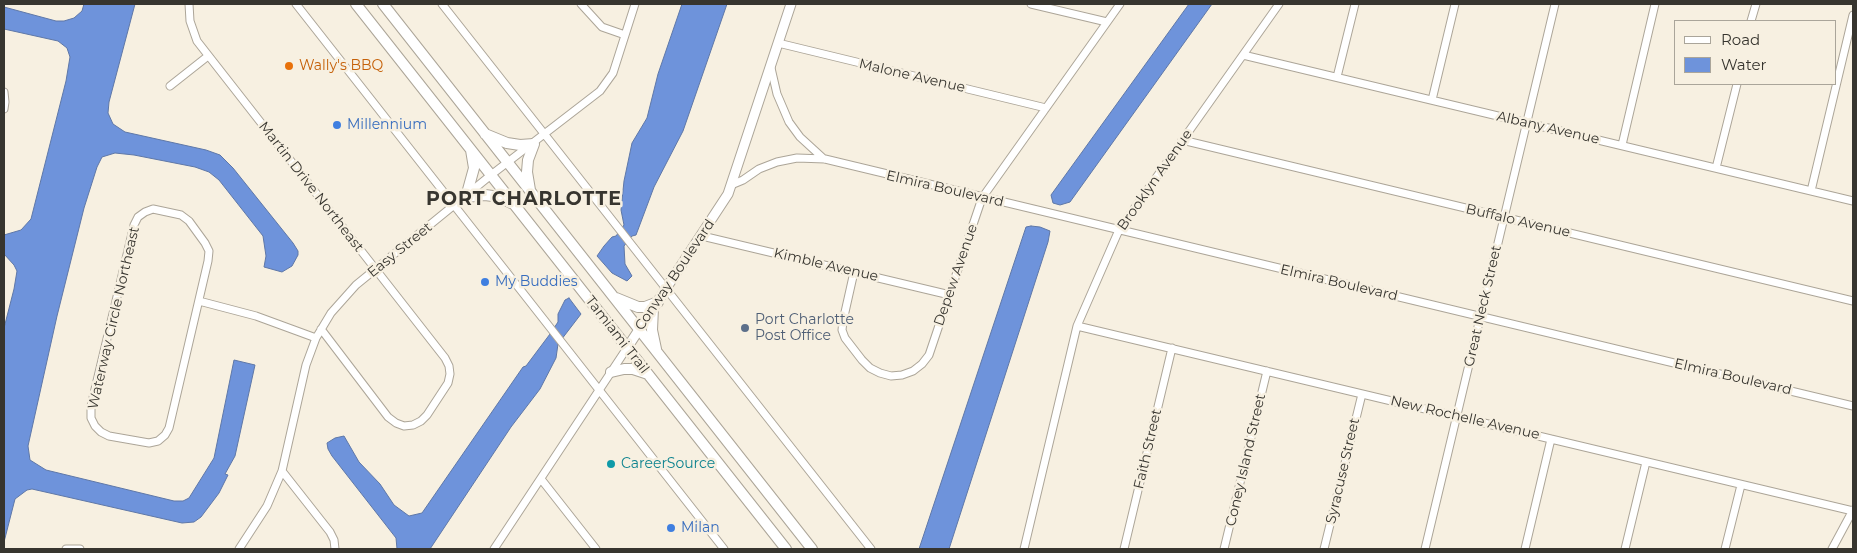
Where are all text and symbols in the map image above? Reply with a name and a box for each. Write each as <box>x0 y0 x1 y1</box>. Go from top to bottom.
legend <box>1674 20 1837 85</box>
text: Road <box>1721 30 1760 49</box>
text: Water <box>1721 55 1767 74</box>
street label: Malone Avenue <box>857 56 967 96</box>
place label: Wally's BBQ <box>299 58 383 74</box>
marker: Wally's BBQ <box>283 60 295 72</box>
street label: Albany Avenue <box>1495 108 1601 148</box>
place label: Millennium <box>347 117 427 133</box>
street label: Martin Drive Northeast <box>255 119 367 255</box>
marker: Millennium <box>331 119 343 131</box>
street label: Brooklyn Avenue <box>1114 126 1196 234</box>
street label: Elmira Boulevard <box>885 167 1005 211</box>
district label: PORT CHARLOTTE <box>424 188 624 210</box>
street label: Buffalo Avenue <box>1464 201 1572 241</box>
street label: Conway Boulevard <box>632 216 718 334</box>
street label: Easy Street <box>364 219 436 281</box>
street label: Depew Avenue <box>931 222 981 328</box>
street label: Waterway Circle Northeast <box>85 225 143 411</box>
street label: Great Neck Street <box>1461 244 1505 368</box>
street label: Kimble Avenue <box>772 245 880 285</box>
street label: Elmira Boulevard <box>1279 261 1399 305</box>
place label: My Buddies <box>495 274 578 290</box>
marker: My Buddies <box>479 276 491 288</box>
street label: Tamiami Trail <box>582 293 652 377</box>
place label: Port Charlotte Post Office <box>755 312 854 344</box>
marker: Port Charlotte Post Office <box>739 322 751 334</box>
street label: Elmira Boulevard <box>1673 355 1793 399</box>
street label: Coney Island Street <box>1223 392 1269 528</box>
street label: New Rochelle Avenue <box>1389 393 1541 443</box>
street label: Faith Street <box>1131 407 1165 491</box>
street label: Syracuse Street <box>1323 416 1363 526</box>
place label: CareerSource <box>621 456 715 472</box>
marker: CareerSource <box>605 458 617 470</box>
place label: Milan <box>681 520 720 536</box>
marker: Milan <box>665 522 677 534</box>

